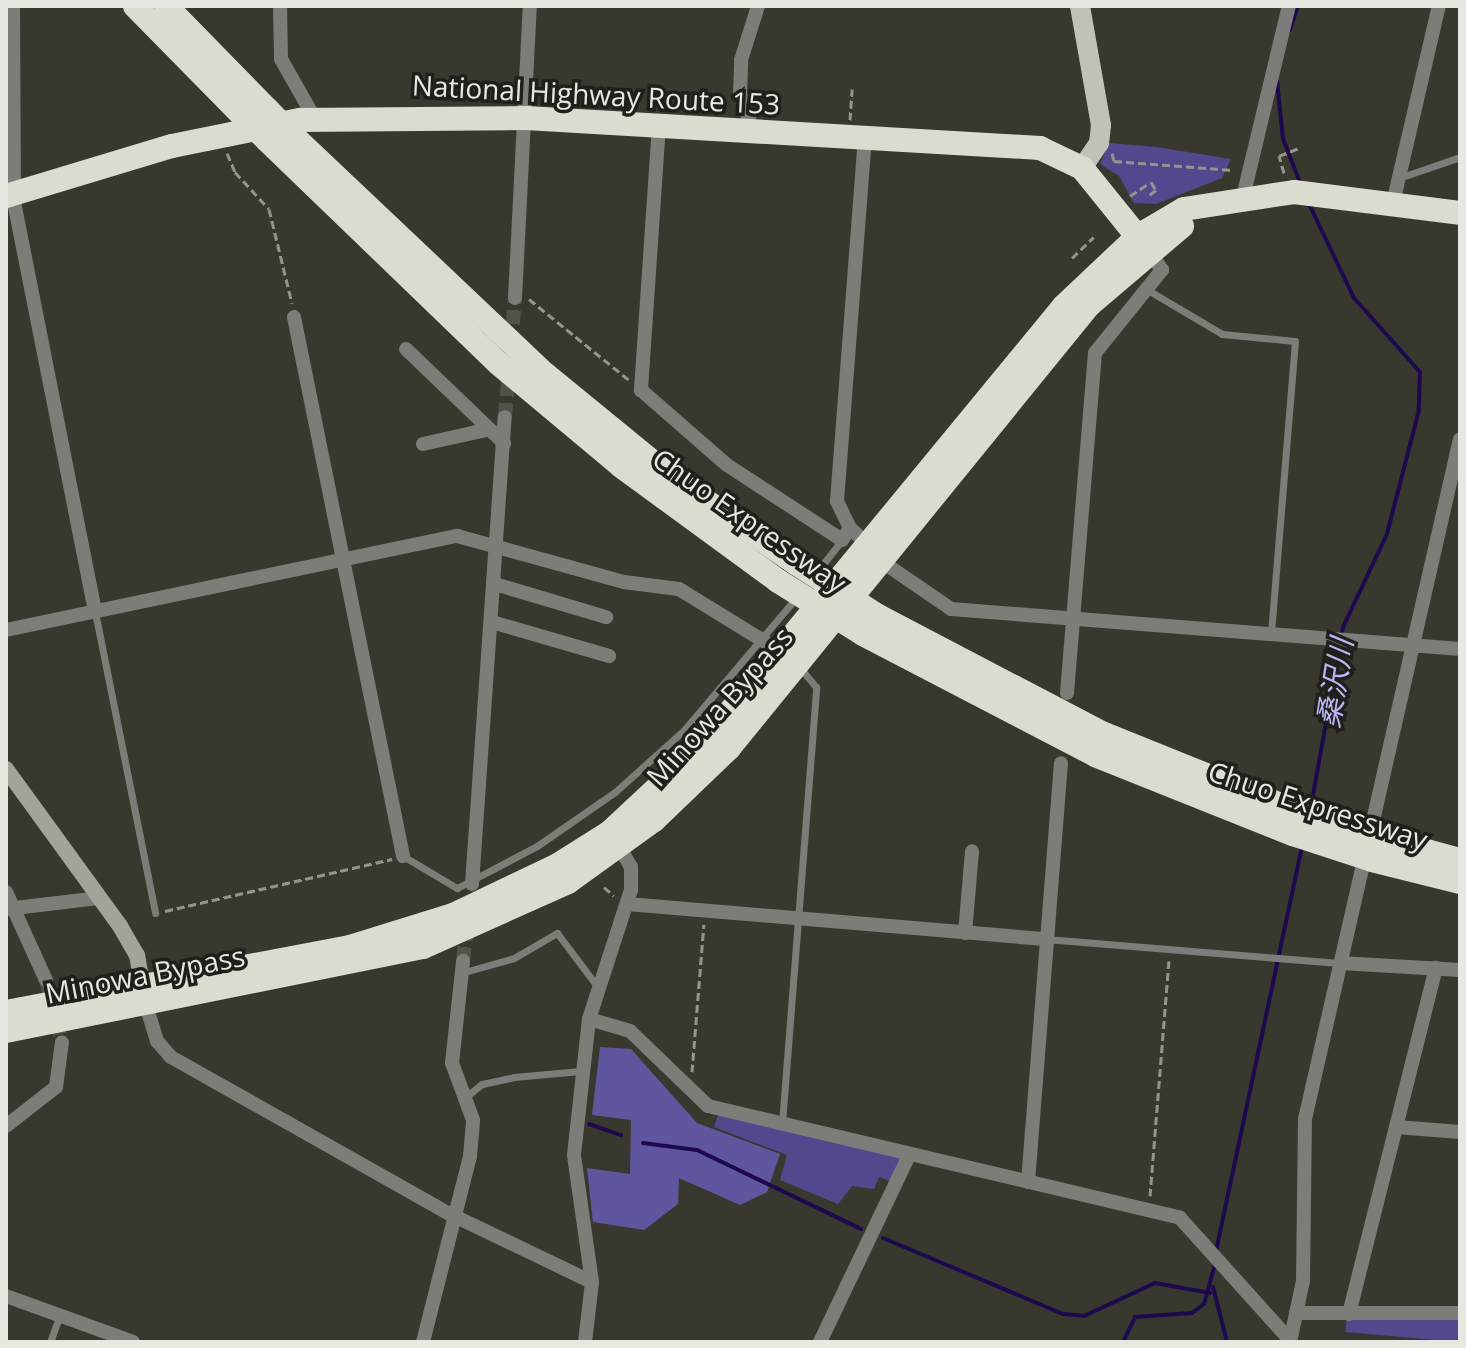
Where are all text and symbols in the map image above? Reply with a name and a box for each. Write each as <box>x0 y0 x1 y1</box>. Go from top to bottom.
street label: National Highway Route 153 <box>411 68 781 120</box>
street label: Chuo Expressway <box>647 441 853 599</box>
street label: Minowa Bypass <box>639 620 799 792</box>
water label: 桑沢川 <box>1310 636 1360 730</box>
street label: Chuo Expressway <box>1204 754 1432 856</box>
street label: Minowa Bypass <box>43 938 247 1010</box>

